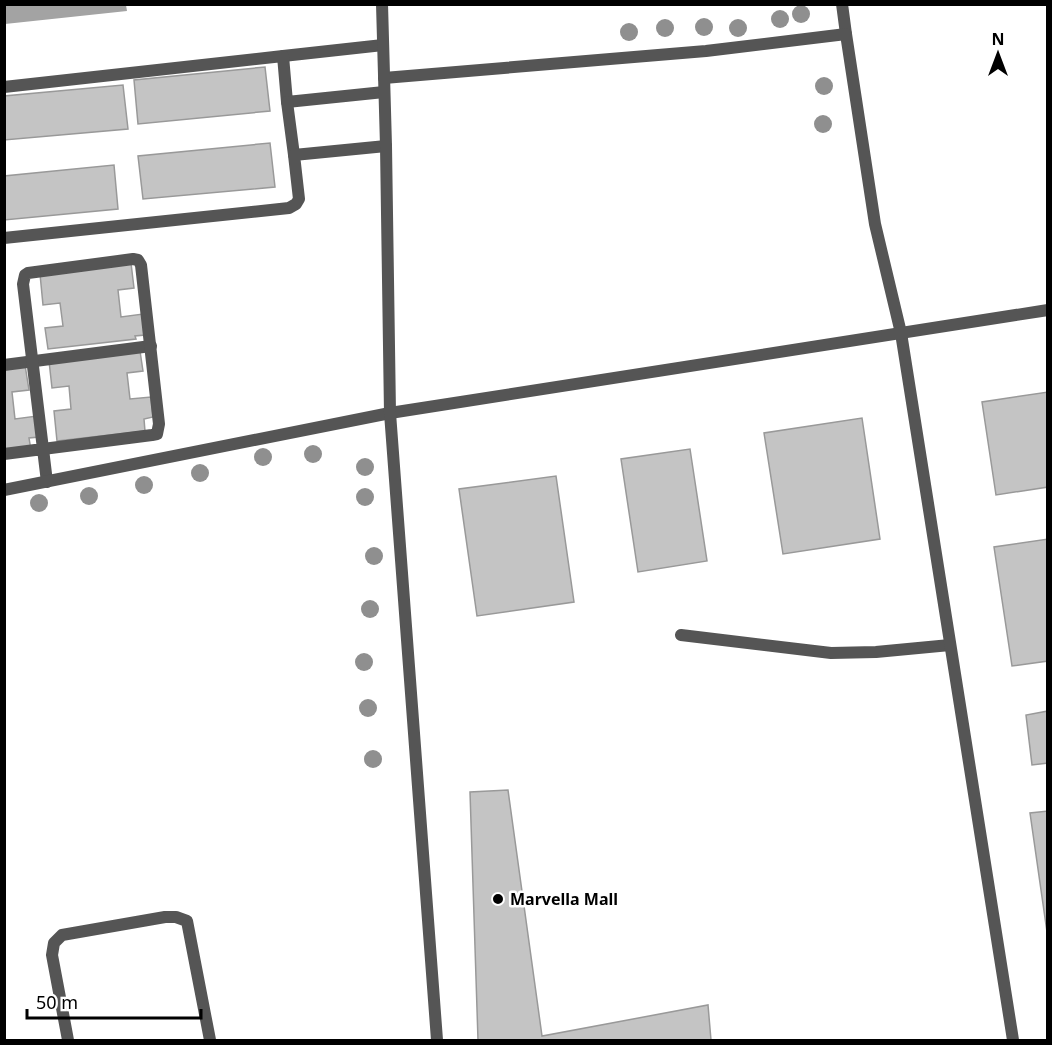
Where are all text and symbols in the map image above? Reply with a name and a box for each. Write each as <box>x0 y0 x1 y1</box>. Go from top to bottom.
north arrow <box>968 24 1028 84</box>
text: N <box>991 28 1005 50</box>
place label: Marvella Mall <box>510 888 618 910</box>
marker: Marvella Mall <box>491 892 505 906</box>
scale bar <box>27 982 201 1020</box>
text: 50 m <box>36 990 78 1014</box>

